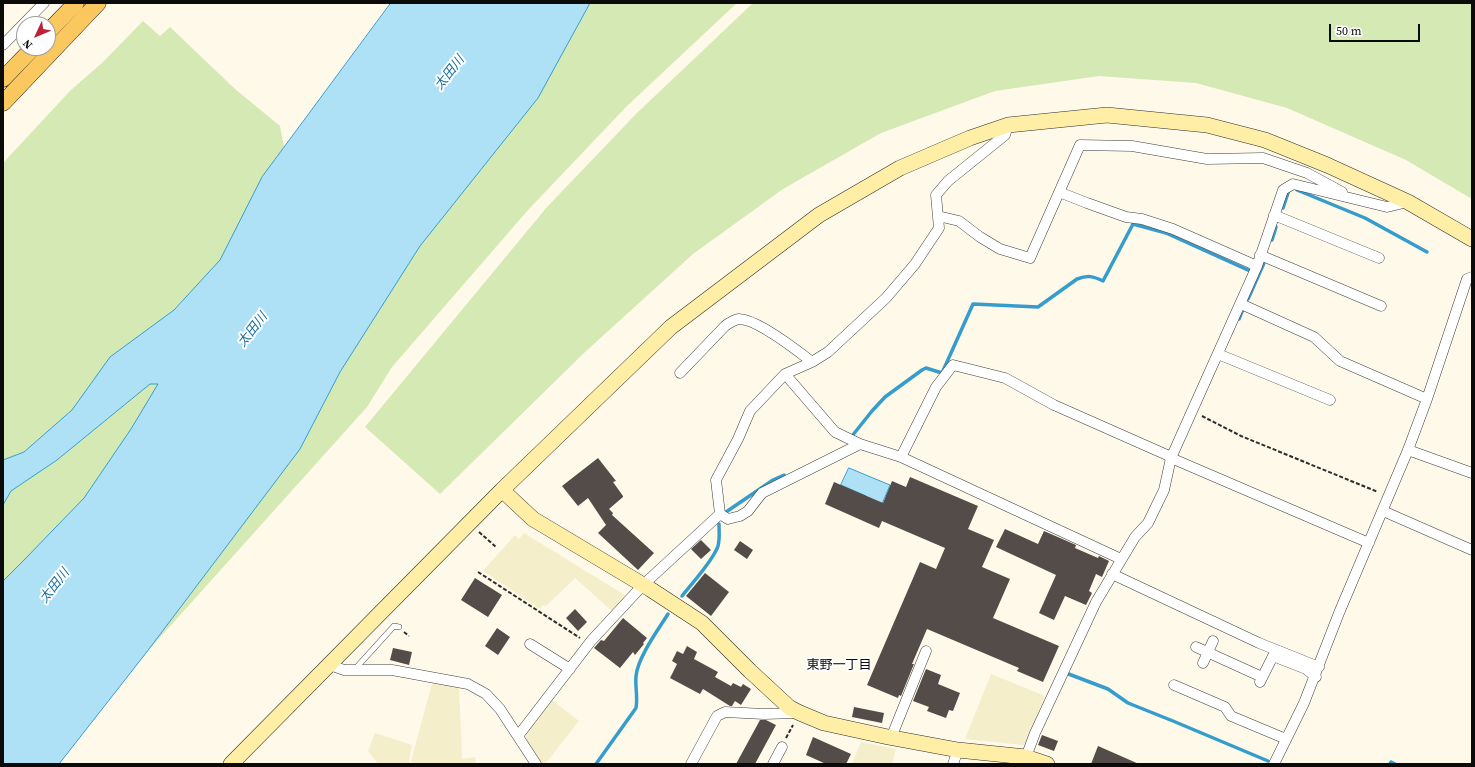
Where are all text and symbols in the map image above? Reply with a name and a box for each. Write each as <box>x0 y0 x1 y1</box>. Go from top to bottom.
north arrow <box>16 16 56 56</box>
scale bar <box>1331 16 1422 42</box>
text: 50 m <box>1336 23 1362 39</box>
text: N <box>20 36 36 52</box>
water label: 太田川 <box>432 53 468 93</box>
water label: 太田川 <box>235 310 271 350</box>
water label: 太田川 <box>37 566 73 606</box>
district label: 東野一丁目 <box>807 658 871 674</box>

